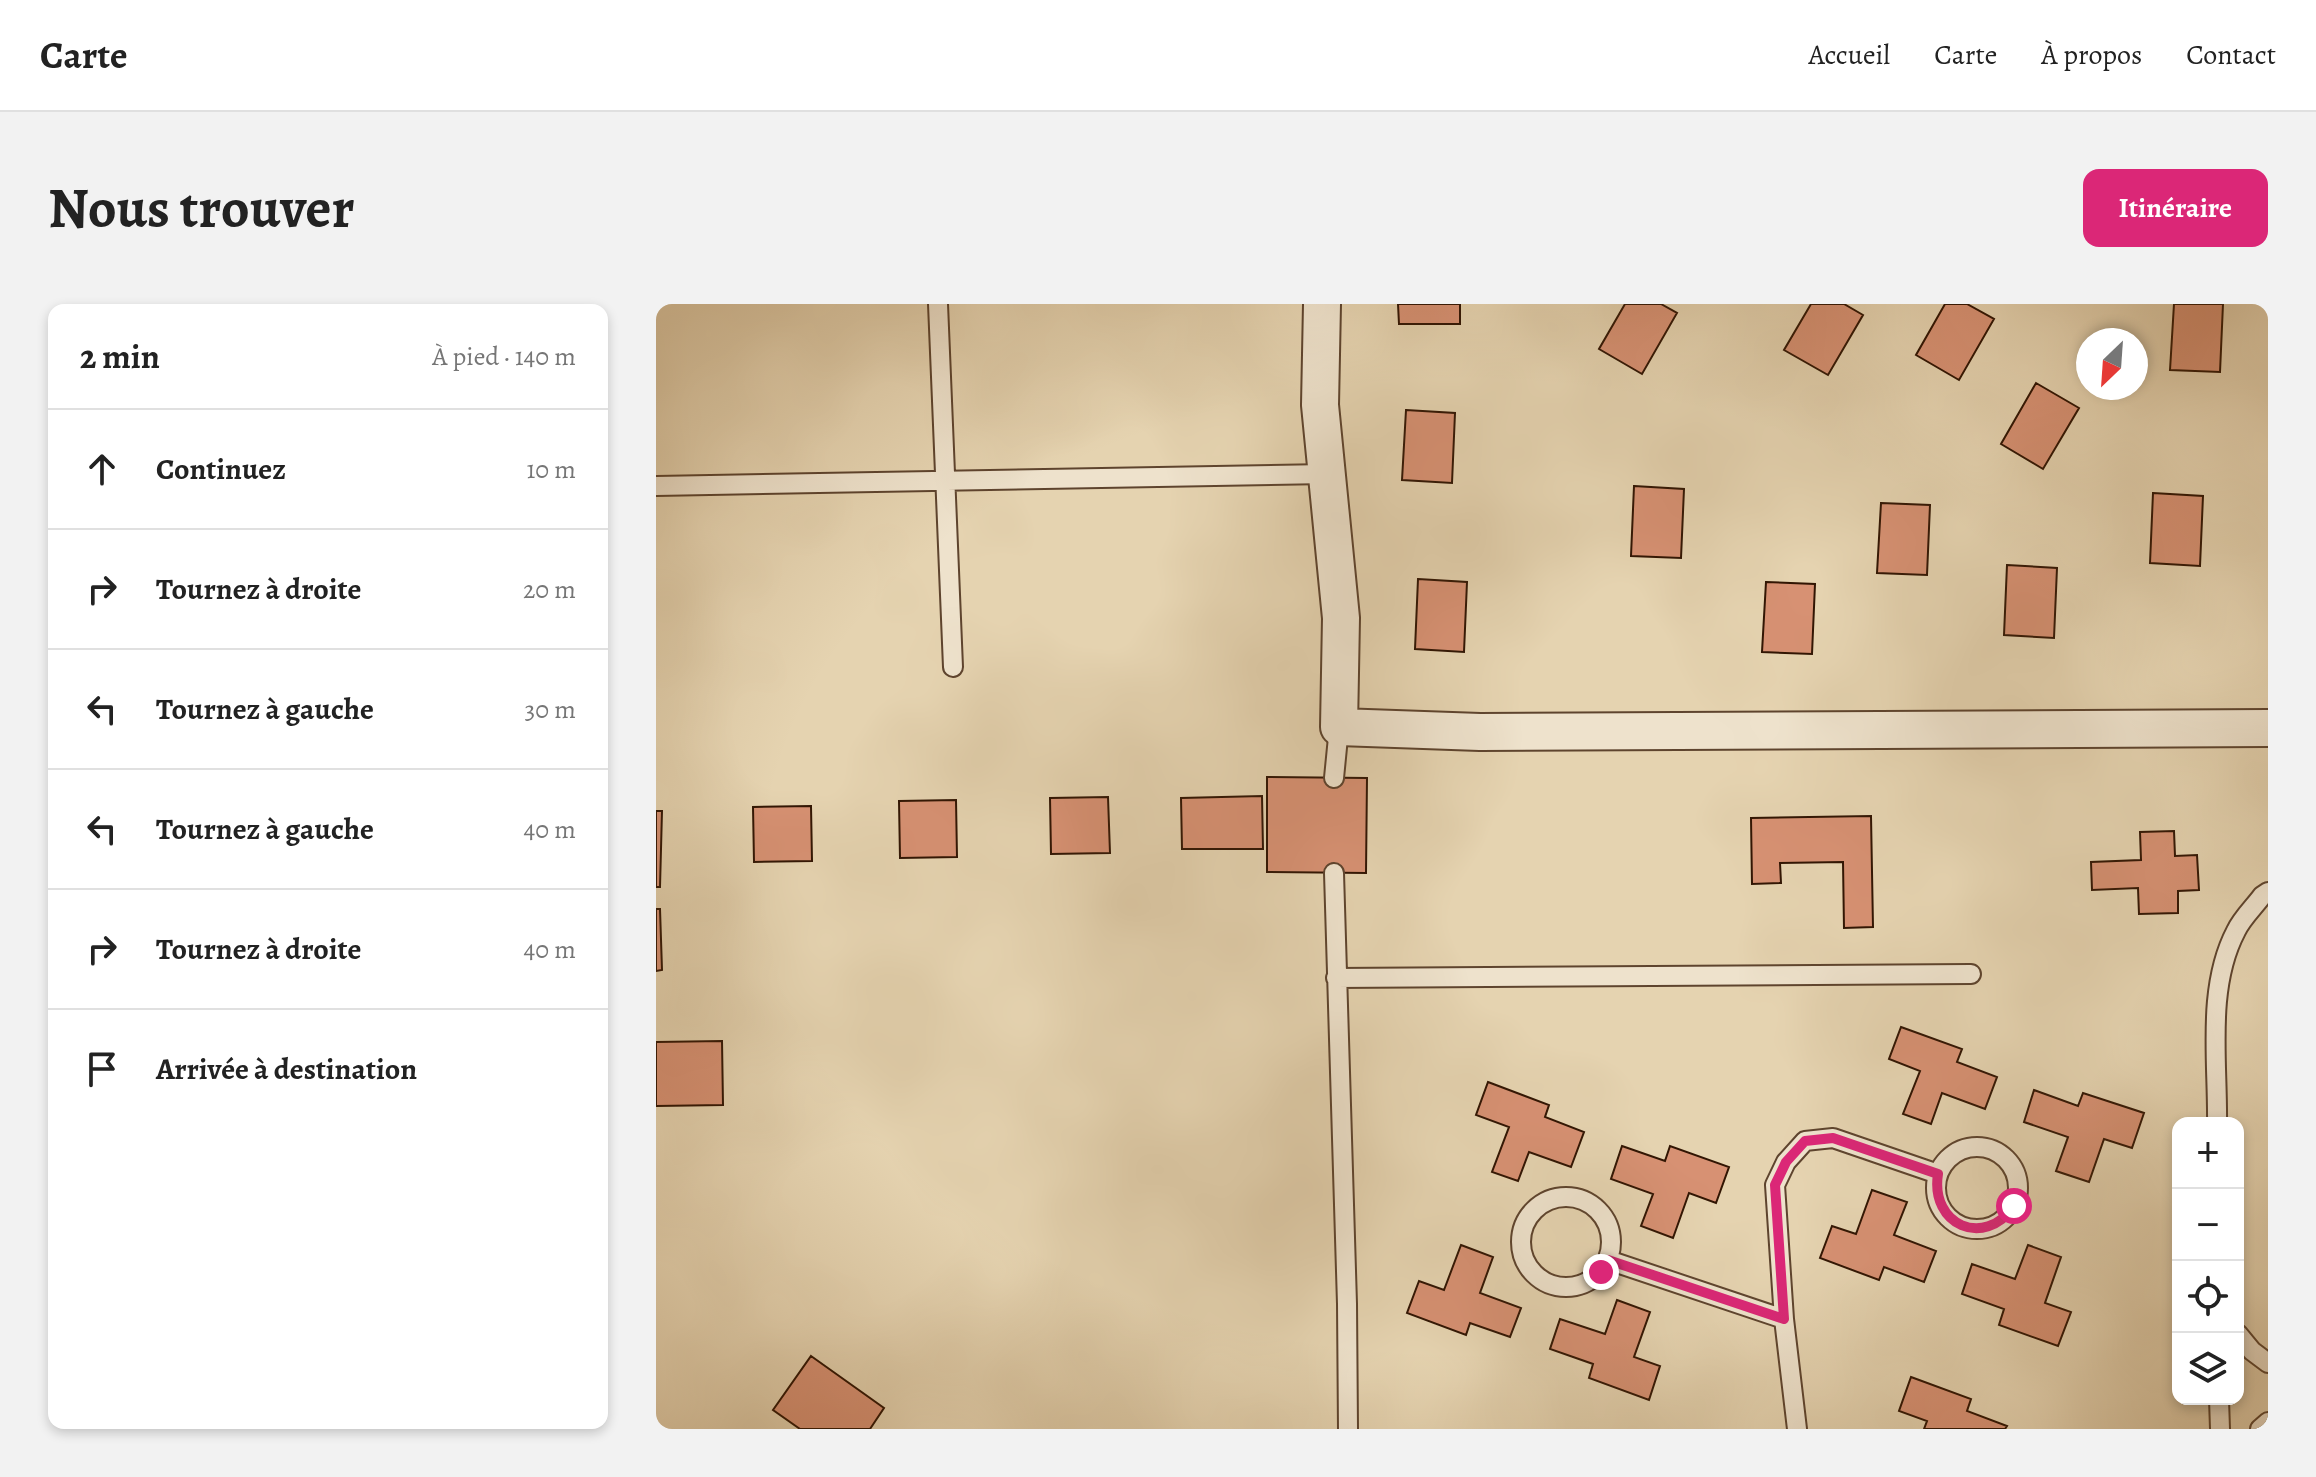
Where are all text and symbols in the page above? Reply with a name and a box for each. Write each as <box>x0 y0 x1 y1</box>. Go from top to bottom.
text: Carte <box>40 29 128 81</box>
text: Accueil <box>1808 36 1890 74</box>
text: Carte <box>1934 36 1997 74</box>
text: À propos <box>2041 36 2142 74</box>
text: Contact <box>2186 36 2276 74</box>
button: Itinéraire <box>2083 169 2268 247</box>
text: Nous trouver <box>48 170 354 246</box>
north arrow <box>2076 328 2148 400</box>
text: 2 min <box>80 333 160 380</box>
text: À pied · 140 m <box>432 339 576 374</box>
icon: ahead <box>80 447 124 491</box>
text: Continuez <box>156 449 286 489</box>
text: 10 m <box>526 452 576 487</box>
icon: right <box>80 567 124 611</box>
text: Tournez à droite <box>156 569 361 609</box>
text: 20 m <box>523 572 576 607</box>
icon: left <box>80 687 124 731</box>
text: Tournez à gauche <box>156 689 374 729</box>
text: 30 m <box>525 692 576 727</box>
icon: left <box>80 807 124 851</box>
text: Tournez à gauche <box>156 809 374 849</box>
text: 40 m <box>524 812 576 847</box>
icon: right <box>80 927 124 971</box>
text: Tournez à droite <box>156 929 361 969</box>
text: 40 m <box>524 932 576 967</box>
icon: arrive <box>80 1047 124 1091</box>
text: Arrivée à destination <box>156 1049 417 1089</box>
map controls <box>2172 1117 2244 1405</box>
button: + <box>2172 1117 2244 1189</box>
route start <box>1996 1188 2032 1224</box>
button: − <box>2172 1189 2244 1261</box>
route end <box>1583 1254 1619 1290</box>
button: locate <box>2172 1261 2244 1333</box>
button: layers <box>2172 1333 2244 1405</box>

